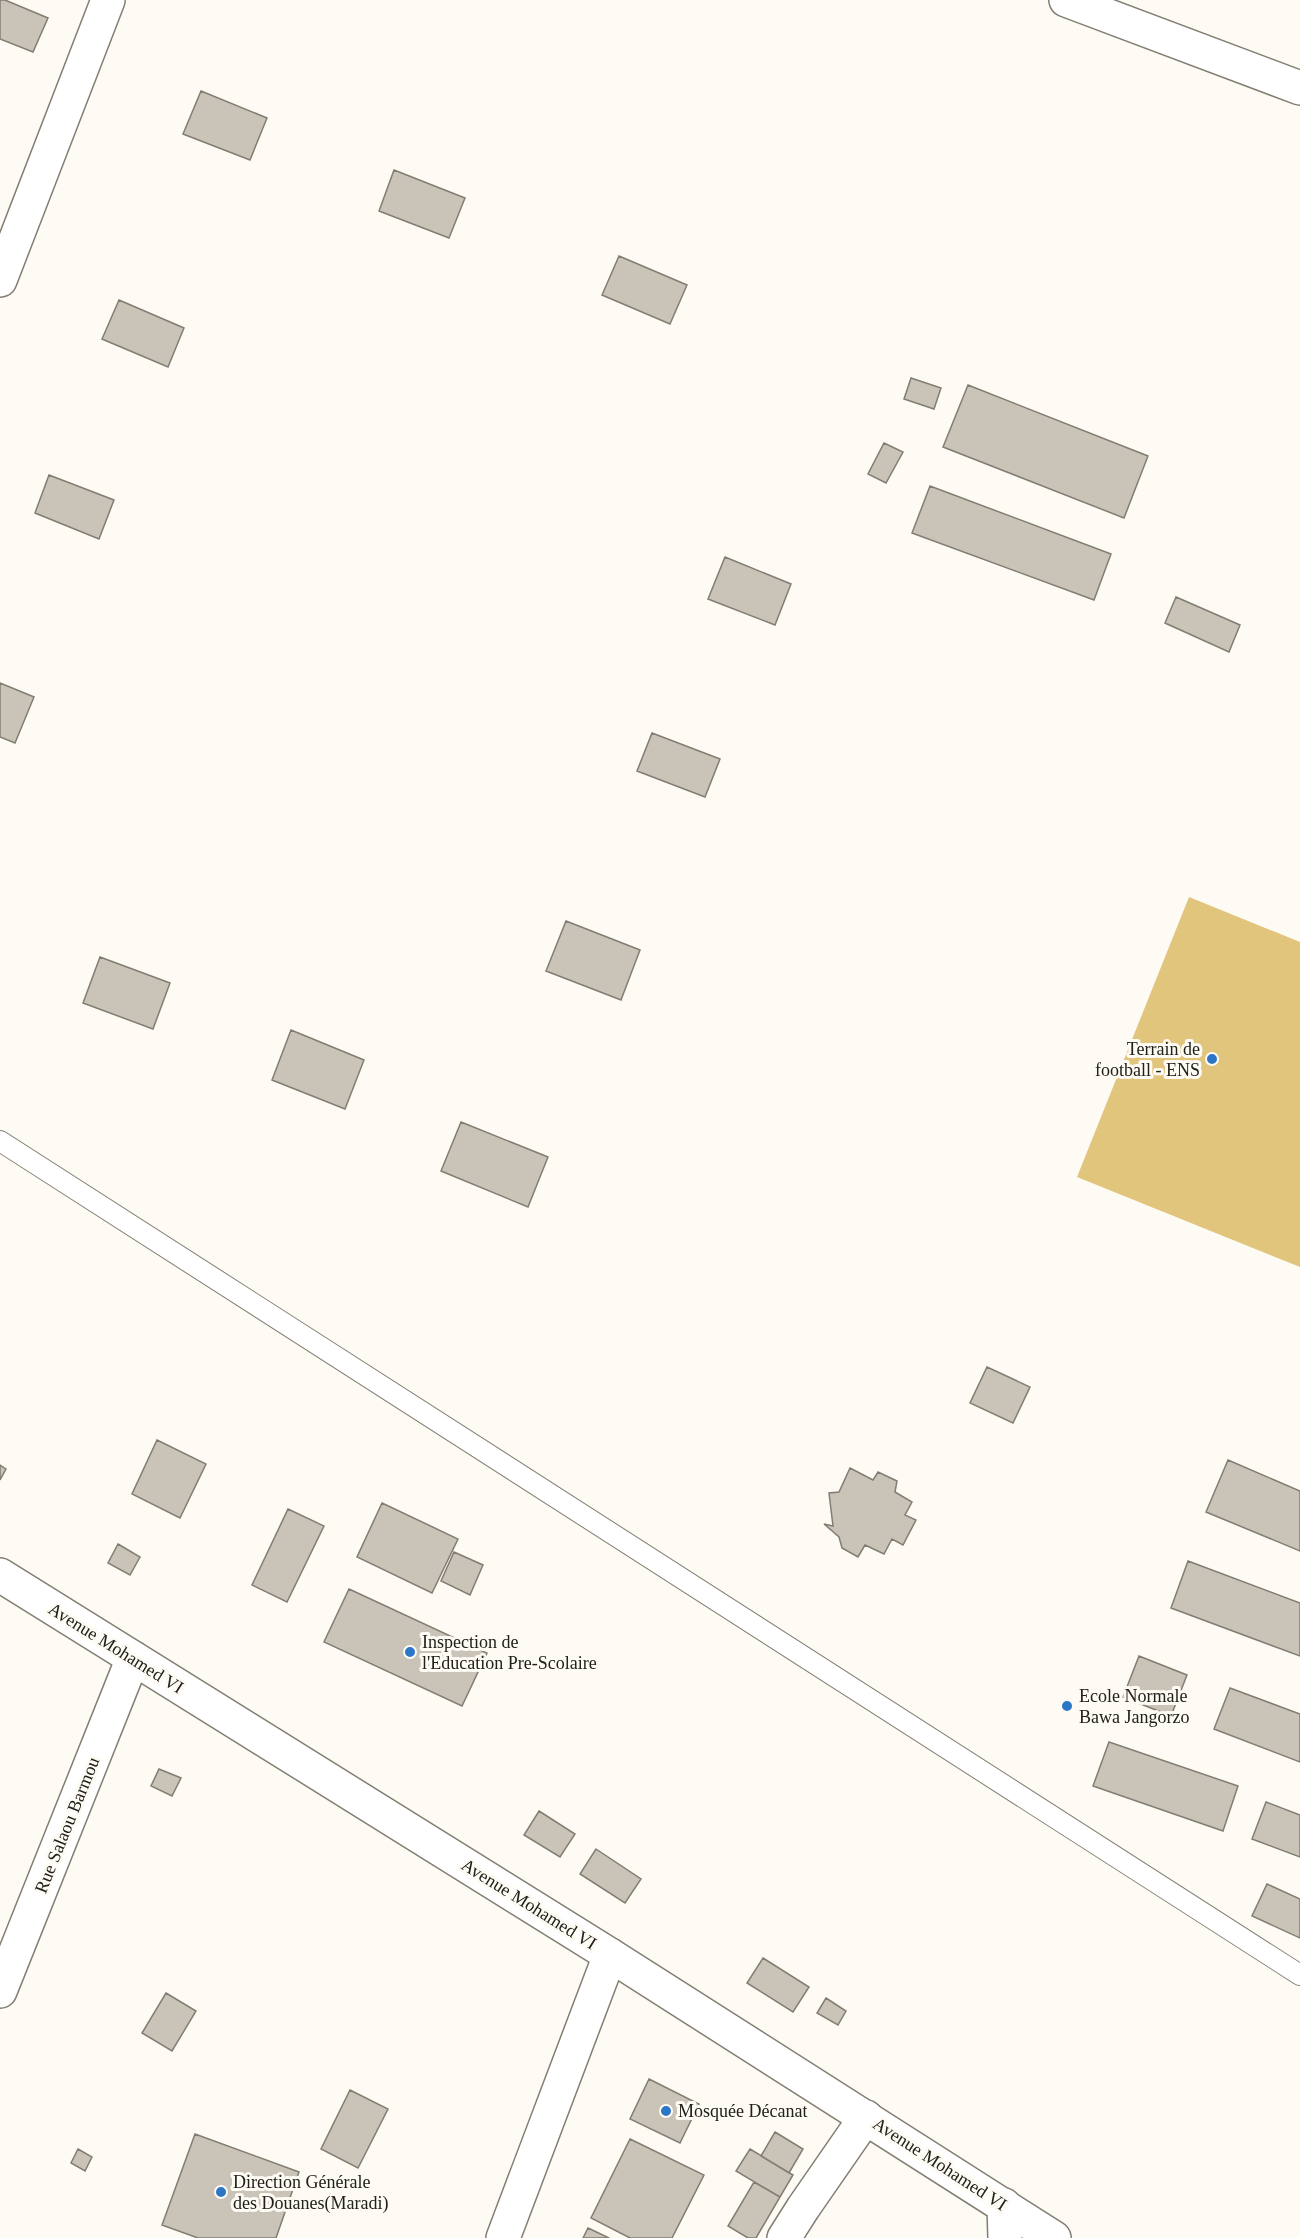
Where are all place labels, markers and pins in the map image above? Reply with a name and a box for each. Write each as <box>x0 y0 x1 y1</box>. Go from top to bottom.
place label: Terrain de football - ENS <box>1095 1039 1200 1080</box>
marker: Terrain de football - ENS <box>1205 1052 1219 1066</box>
place label: Inspection de l'Education Pre-Scolaire <box>422 1632 597 1673</box>
marker: Inspection de l'Education Pre-Scolaire <box>403 1645 417 1659</box>
place label: Ecole Normale Bawa Jangorzo <box>1079 1686 1189 1727</box>
marker: Ecole Normale Bawa Jangorzo <box>1060 1699 1074 1713</box>
place label: Mosquée Décanat <box>678 2101 807 2121</box>
marker: Mosquée Décanat <box>659 2104 673 2118</box>
place label: Direction Générale des Douanes(Maradi) <box>233 2172 388 2214</box>
marker: Direction Générale des Douanes(Maradi) <box>214 2185 228 2199</box>

